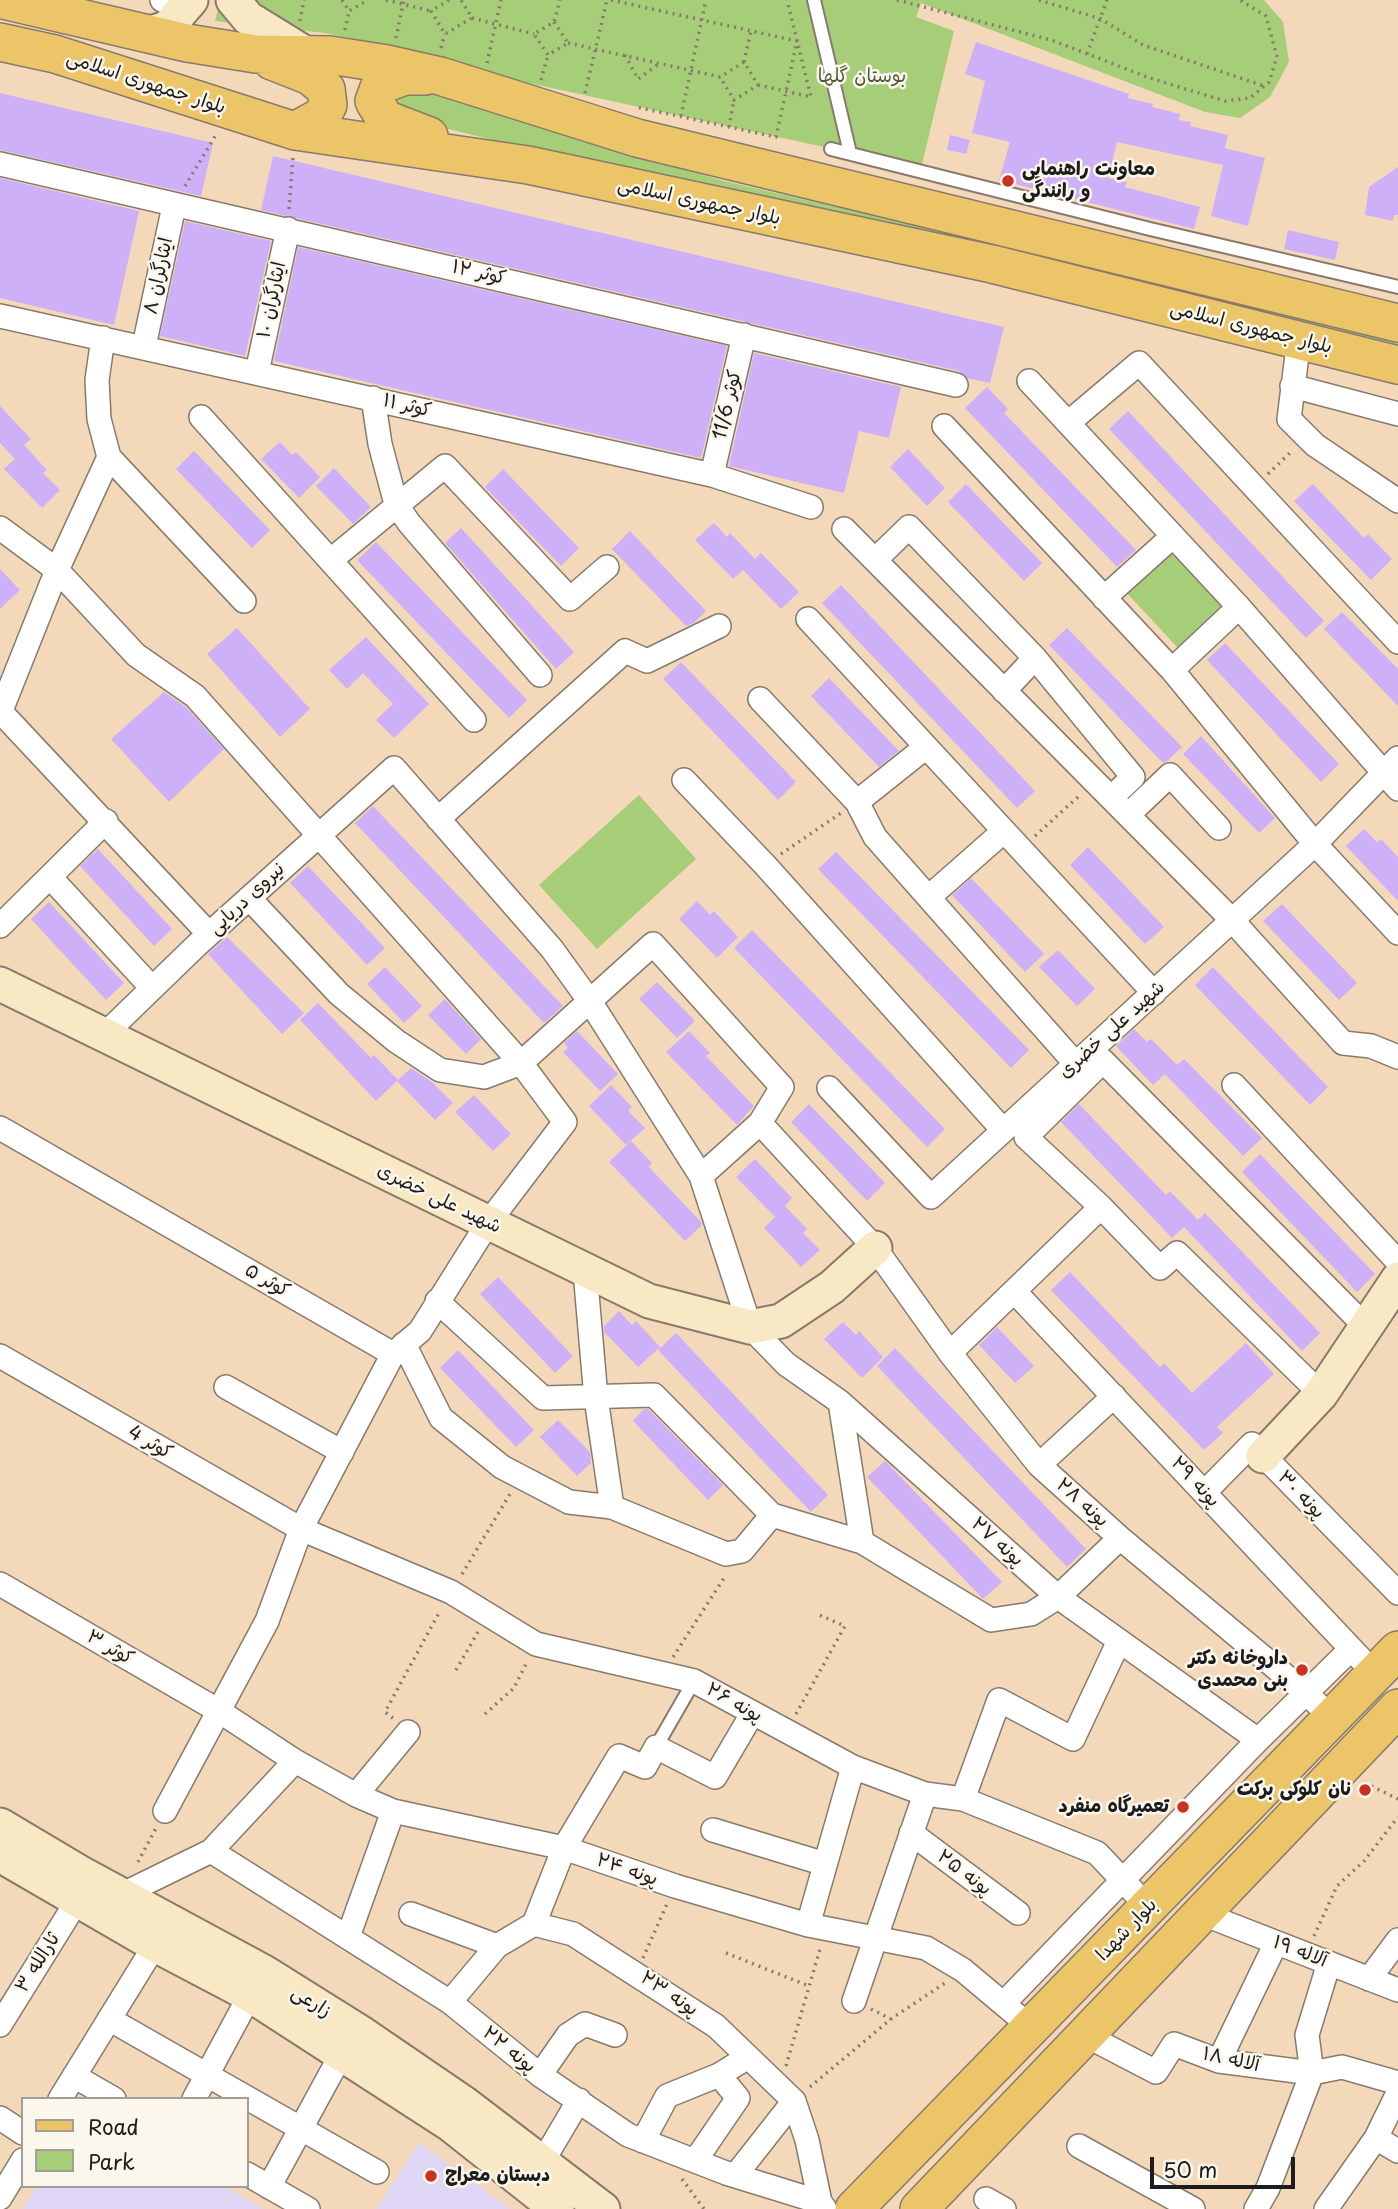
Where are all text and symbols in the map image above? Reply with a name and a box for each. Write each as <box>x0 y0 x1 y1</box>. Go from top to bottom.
street label: بلوار جمهوری اسلامی <box>63 46 229 120</box>
park label: بوستان گلها <box>818 66 906 88</box>
place label: معاونت راهنمایی و رانندگی <box>1022 159 1155 203</box>
marker: معاونت راهنمایی و رانندگی <box>1000 173 1016 189</box>
street label: بلوار جمهوری اسلامی <box>615 174 783 230</box>
street label: ایثارگران ۸ <box>140 236 178 316</box>
street label: کوثر ۱۲ <box>450 256 508 290</box>
street label: ایثارگران ۱۰ <box>253 260 291 340</box>
street label: بلوار جمهوری اسلامی <box>1168 297 1334 359</box>
street label: کوثر 11/6 <box>709 368 747 442</box>
street label: کوثر ۱۱ <box>381 389 433 423</box>
street label: نیروی دریایی <box>204 858 290 940</box>
street label: شهید علی خضری <box>1054 976 1170 1084</box>
street label: شهید علی خضری <box>373 1159 505 1239</box>
street label: کوثر ۵ <box>240 1259 294 1303</box>
street label: کوثر 4 <box>124 1421 176 1465</box>
street label: پونه ۲۹ <box>1166 1452 1224 1512</box>
street label: پونه ۳۰ <box>1273 1466 1329 1524</box>
street label: پونه ۲۸ <box>1051 1474 1113 1532</box>
street label: پونه ۲۷ <box>966 1513 1028 1571</box>
street label: کوثر ۳ <box>82 1625 138 1671</box>
place label: داروخانه دکتر بنی محمدی <box>1189 1648 1288 1692</box>
marker: داروخانه دکتر بنی محمدی <box>1294 1662 1310 1678</box>
street label: پونه ۲۶ <box>702 1678 766 1728</box>
place label: نان کلوکی برکت <box>1237 1779 1351 1801</box>
marker: نان کلوکی برکت <box>1357 1782 1373 1798</box>
place label: تعمیرگاه منفرد <box>1059 1796 1169 1818</box>
marker: تعمیرگاه منفرد <box>1175 1799 1191 1815</box>
street label: پونه ۲۵ <box>932 1845 996 1901</box>
street label: پونه ۲۴ <box>593 1849 661 1891</box>
street label: بلوار شهدا <box>1092 1894 1162 1966</box>
street label: ثارالله ۳ <box>11 1929 65 1997</box>
street label: آلاله ۱۹ <box>1270 1931 1330 1973</box>
street label: پونه ۲۳ <box>636 1966 702 2022</box>
street label: زارعی <box>287 1981 335 2023</box>
street label: پونه ۲۲ <box>478 2022 540 2078</box>
street label: آلاله ۱۸ <box>1200 2043 1262 2077</box>
legend <box>21 2097 248 2188</box>
text: Road <box>88 2110 139 2142</box>
scale bar <box>1153 2142 1298 2186</box>
text: Park <box>88 2145 135 2177</box>
text: 50 m <box>1163 2153 1217 2185</box>
place label: دبستان معراج <box>445 2165 550 2187</box>
marker: دبستان معراج <box>423 2168 439 2184</box>

